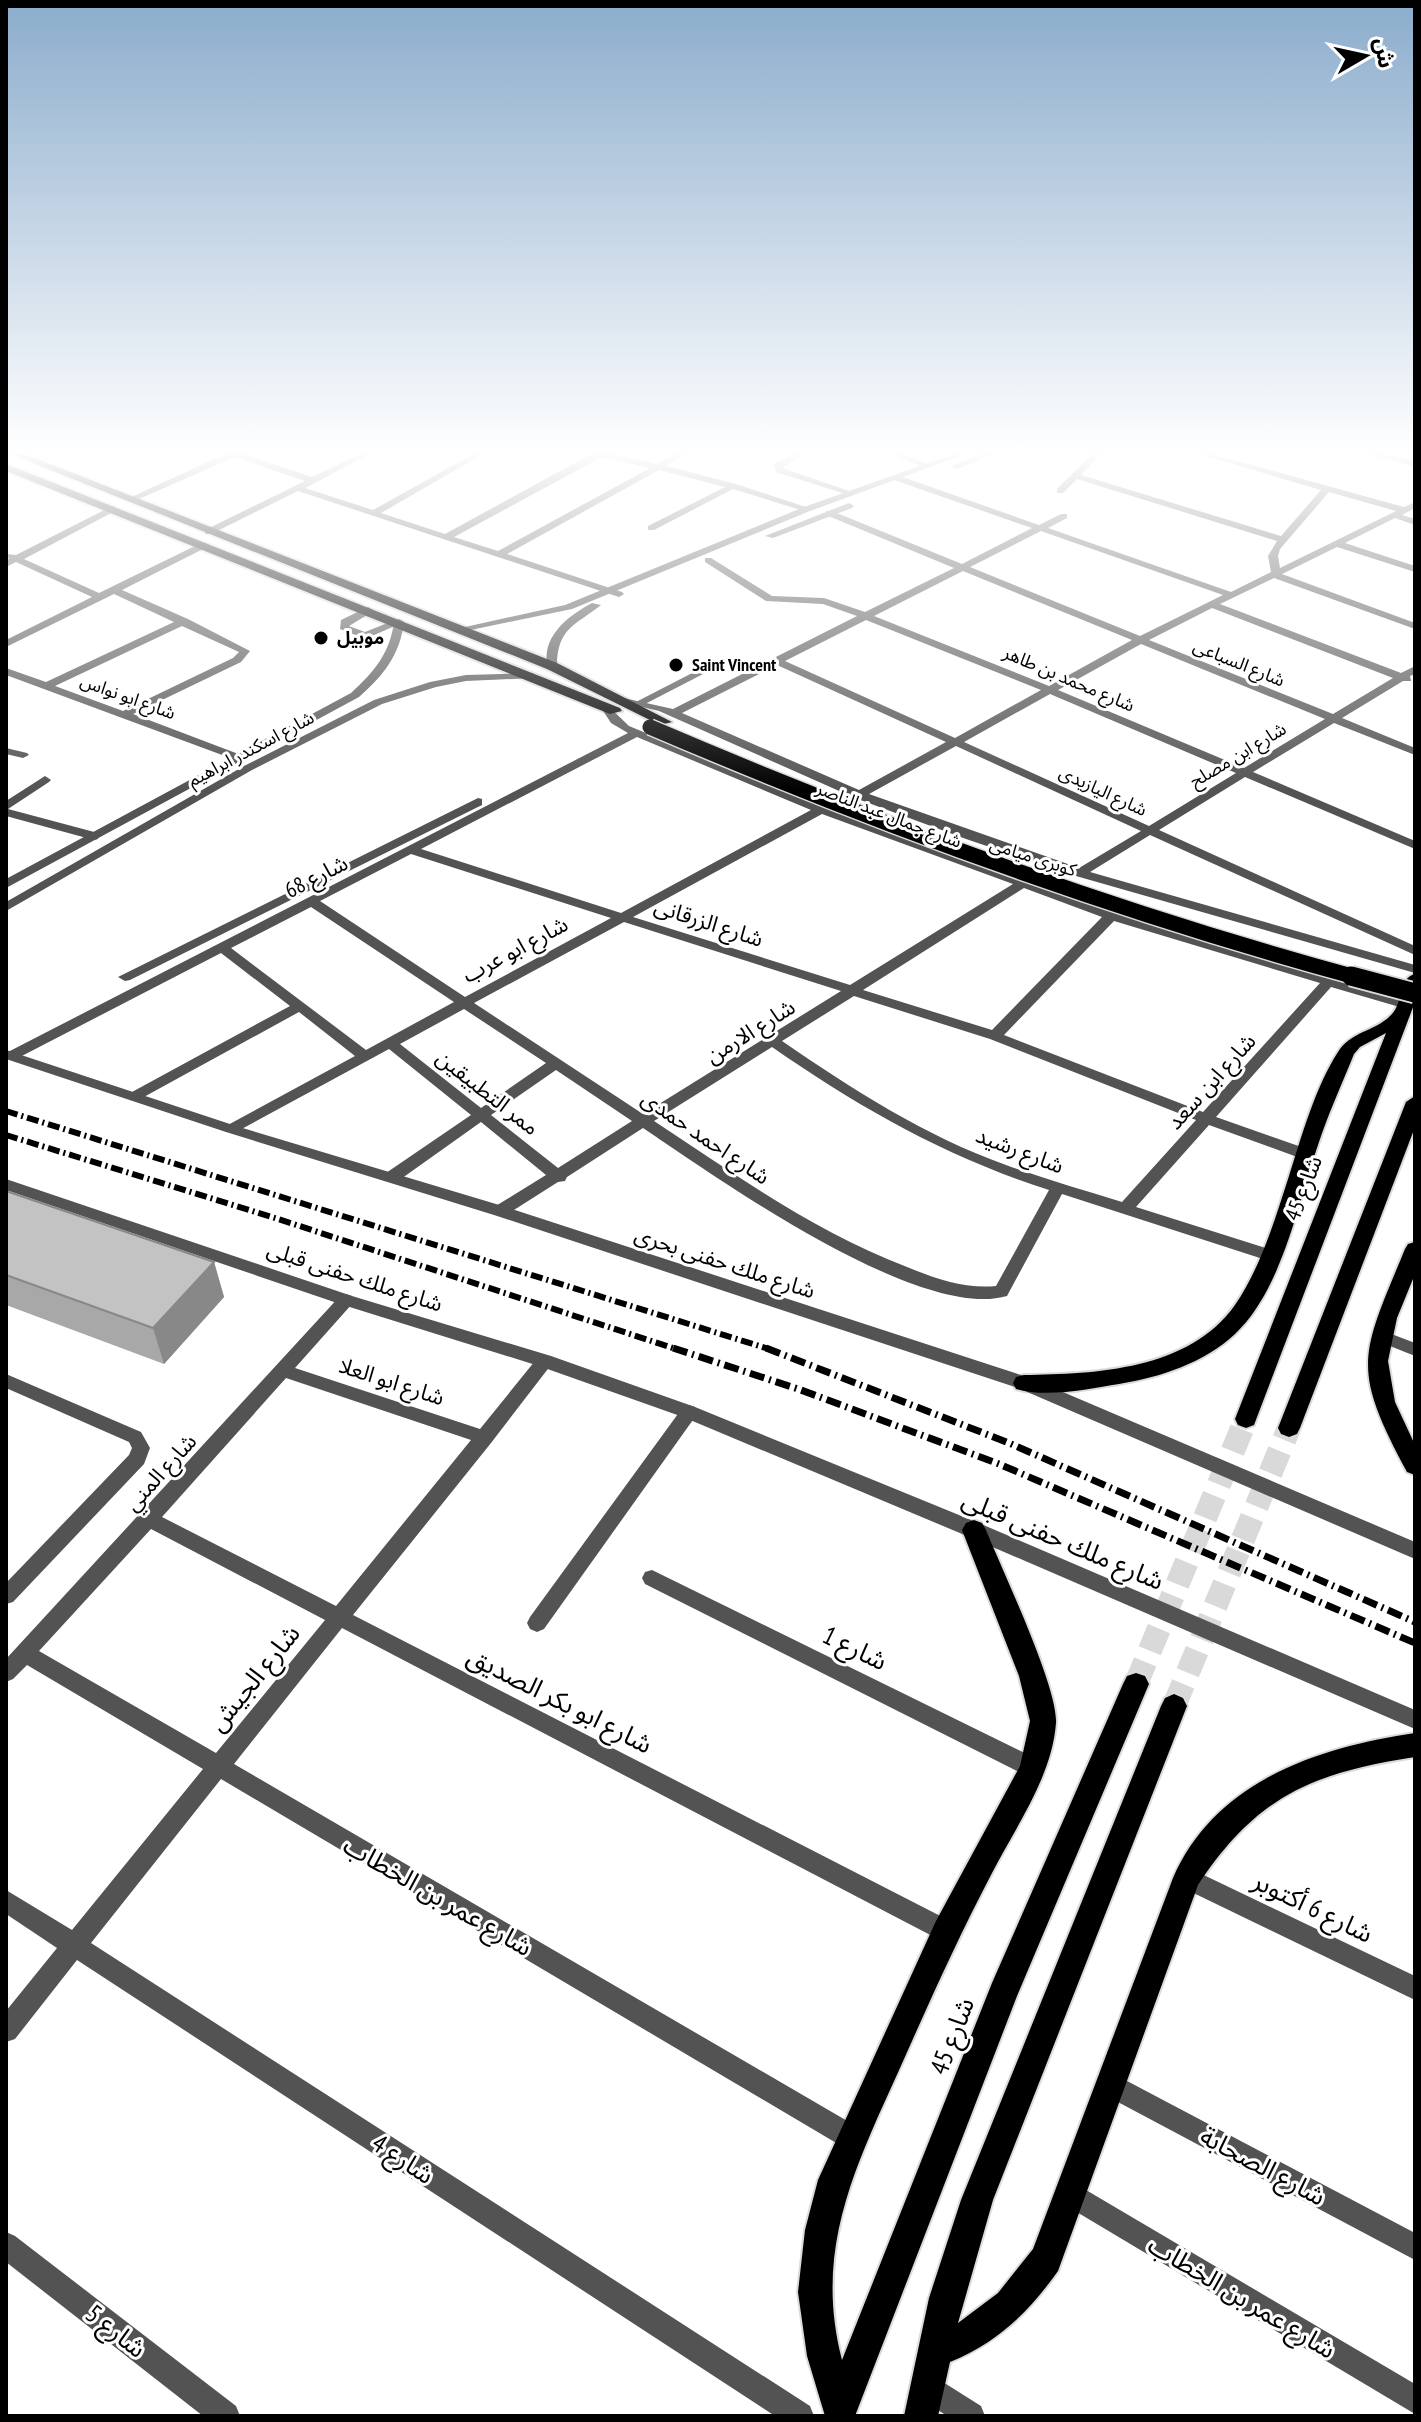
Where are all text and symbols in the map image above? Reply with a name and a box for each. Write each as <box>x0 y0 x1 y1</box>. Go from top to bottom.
north arrow <box>1325 16 1405 96</box>
text: ش <box>1369 36 1401 70</box>
place label: موبيل <box>337 626 384 649</box>
marker: موبيل <box>312 629 330 647</box>
street label: شارع السباعى <box>1189 634 1288 694</box>
street label: شارع محمد بن طاهر <box>998 640 1138 719</box>
place label: Saint Vincent <box>692 653 777 676</box>
marker: Saint Vincent <box>667 656 685 674</box>
street label: شارع ابو نواس <box>76 669 179 727</box>
street label: شارع اسكندر ابراهيم <box>184 706 319 794</box>
street label: شارع ابن مصلح <box>1185 717 1292 795</box>
street label: شارع اليازيدى <box>1054 760 1151 824</box>
street label: شارع جمال عبد الناصر <box>811 776 965 856</box>
street label: كوبرى ميامى <box>987 832 1080 881</box>
street label: شارع 68 <box>280 848 354 906</box>
street label: شارع الزرقانى <box>650 891 767 956</box>
street label: شارع ابو عرب <box>457 910 574 991</box>
street label: شارع الارمن <box>700 993 802 1072</box>
street label: شارع ابن سعد <box>1161 1027 1264 1137</box>
street label: ممر التطبيقين <box>431 1043 545 1141</box>
street label: شارع احمد حمدى <box>635 1084 776 1193</box>
street label: شارع رشيد <box>971 1120 1068 1182</box>
street label: شارع 45 <box>1278 1152 1331 1226</box>
street label: شارع ملك حفنى بحرى <box>630 1220 819 1307</box>
street label: شارع ملك حفنى قبلى <box>263 1234 446 1320</box>
street label: شارع ابو العلا <box>335 1351 448 1414</box>
street label: شارع المني <box>118 1427 204 1519</box>
street label: شارع ملك حفنى قبلى <box>956 1482 1169 1600</box>
street label: شارع الجيش <box>200 1617 309 1740</box>
street label: شارع 1 <box>816 1618 893 1680</box>
street label: شارع ابو بكر الصديق <box>461 1639 658 1763</box>
street label: شارع عمر بن الخطاب <box>336 1828 539 1966</box>
street label: شارع 6 أكتوبر <box>1246 1863 1379 1952</box>
street label: شارع 45 <box>922 1993 984 2080</box>
street label: شارع الصحابة <box>1193 2119 1332 2215</box>
street label: شارع 4 <box>364 2126 441 2193</box>
street label: شارع عمر بن الخطاب <box>1141 2228 1342 2368</box>
street label: شارع 5 <box>78 2297 153 2367</box>

